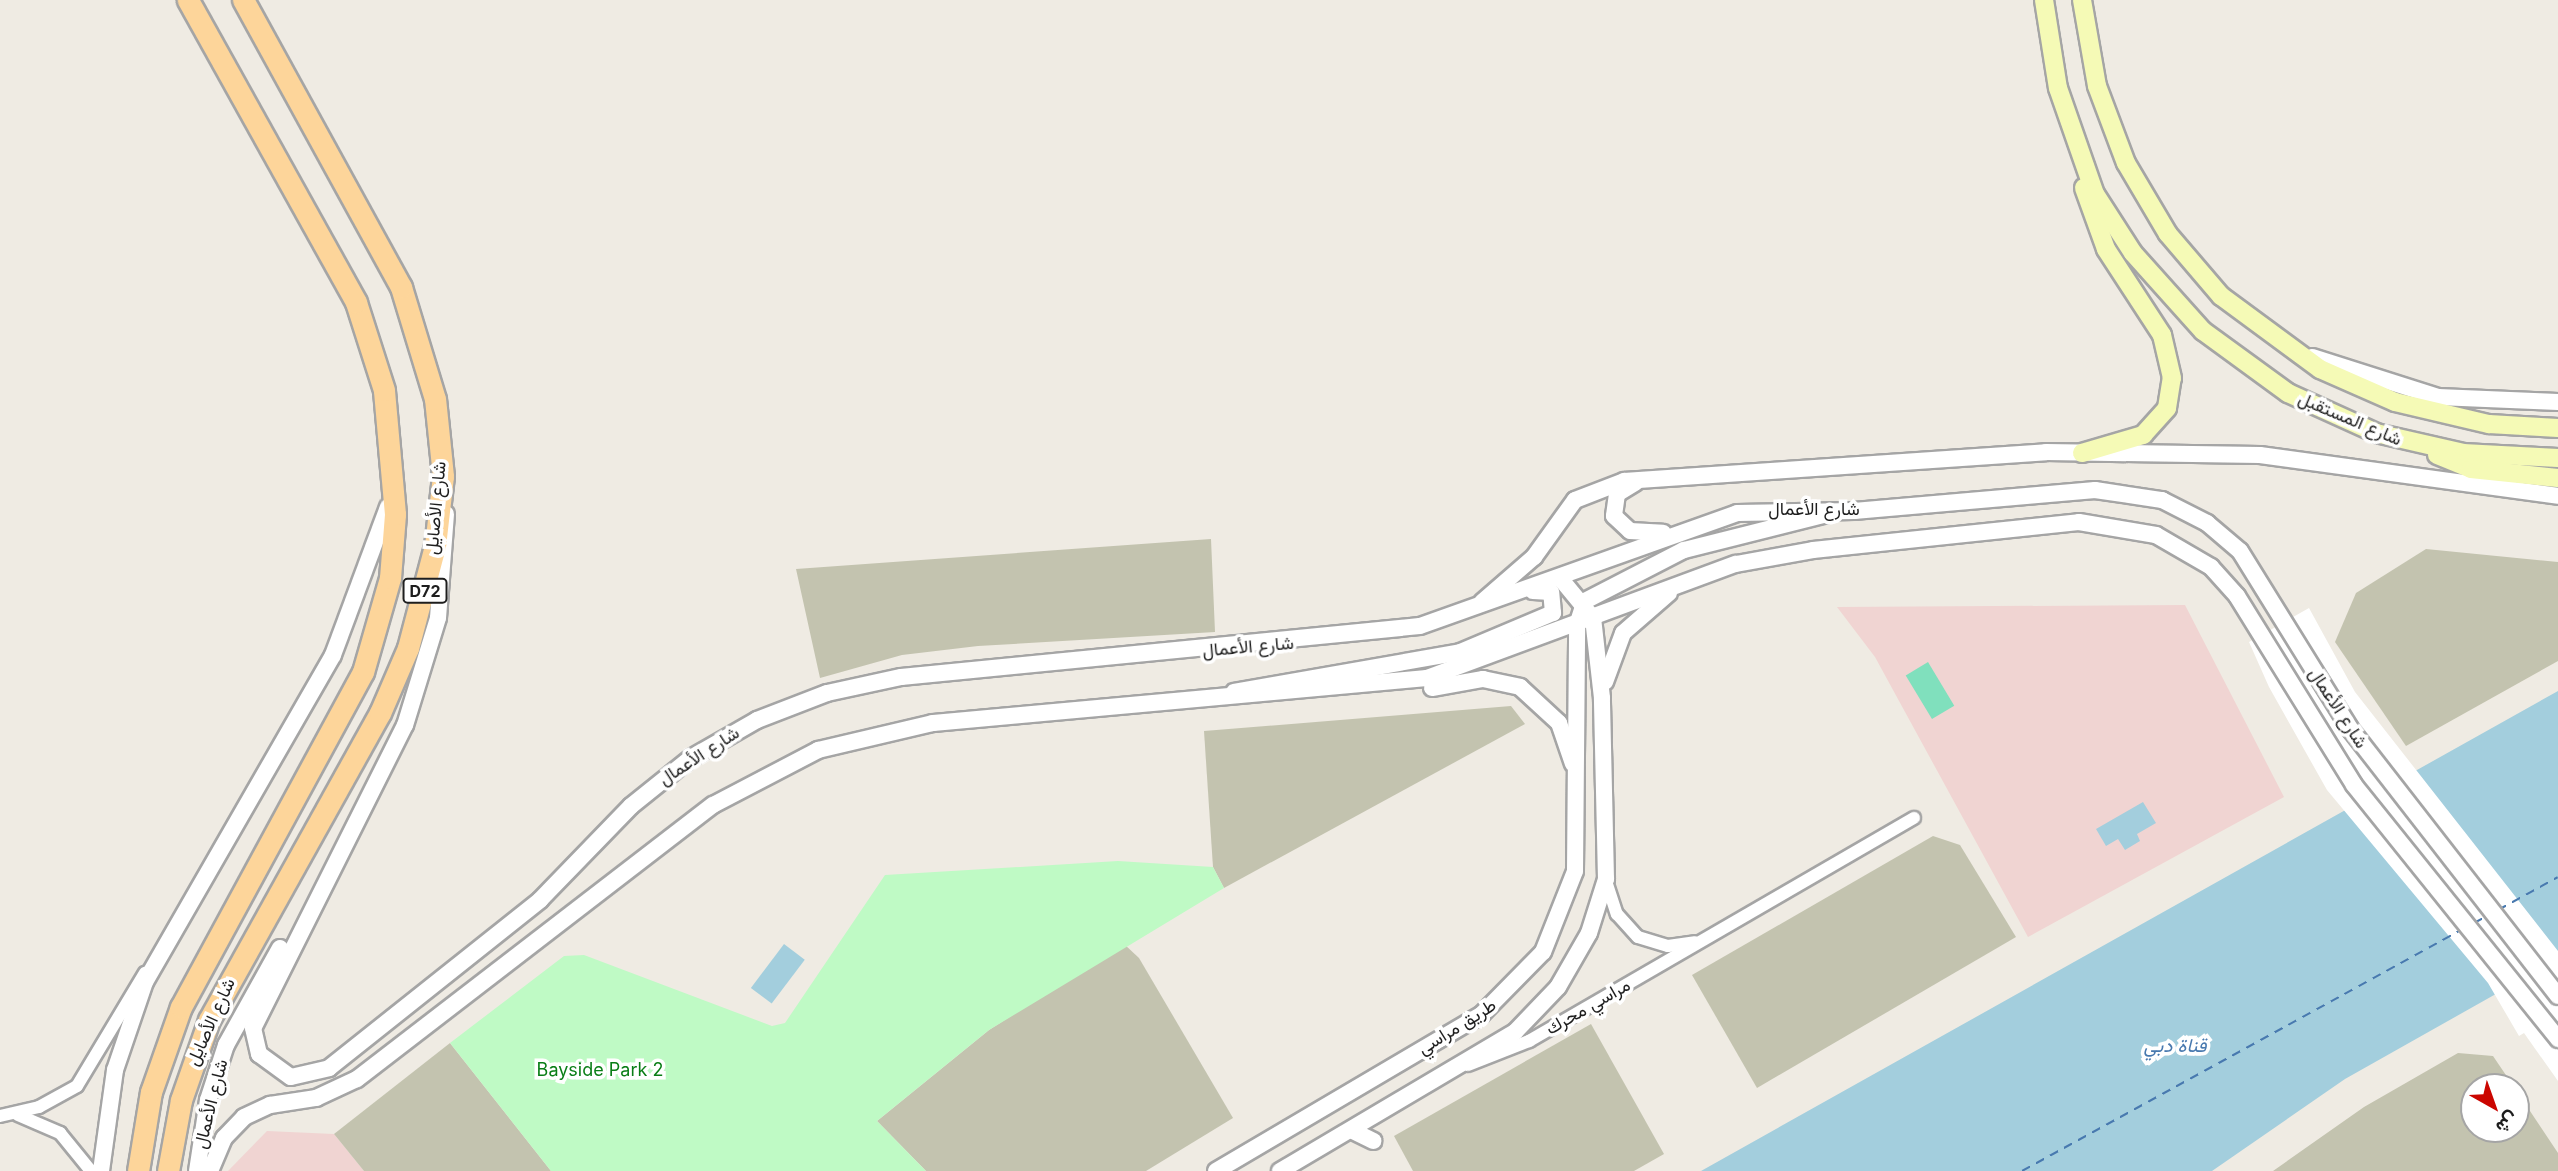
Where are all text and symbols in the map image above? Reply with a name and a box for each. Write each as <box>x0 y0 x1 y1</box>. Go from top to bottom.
street label: شارع المستقبل <box>2295 388 2405 450</box>
street label: شارع الأصايل <box>421 460 451 556</box>
street label: شارع الأعمال <box>1768 498 1860 520</box>
road number: D72 <box>402 578 448 604</box>
street label: شارع الأعمال <box>1201 632 1295 662</box>
street label: شارع الأعمال <box>2304 664 2372 752</box>
street label: شارع الأعمال <box>655 722 743 790</box>
street label: مراسي محرك <box>1542 974 1634 1040</box>
street label: شارع الأصايل <box>182 975 240 1069</box>
street label: طريق مراسي <box>1414 994 1500 1060</box>
water label: قناة دبي <box>2143 1035 2207 1057</box>
street label: شارع الأعمال <box>189 1057 233 1151</box>
park label: Bayside Park 2 <box>537 1059 663 1081</box>
north arrow <box>2460 1073 2530 1143</box>
text: ش <box>2491 1107 2524 1139</box>

